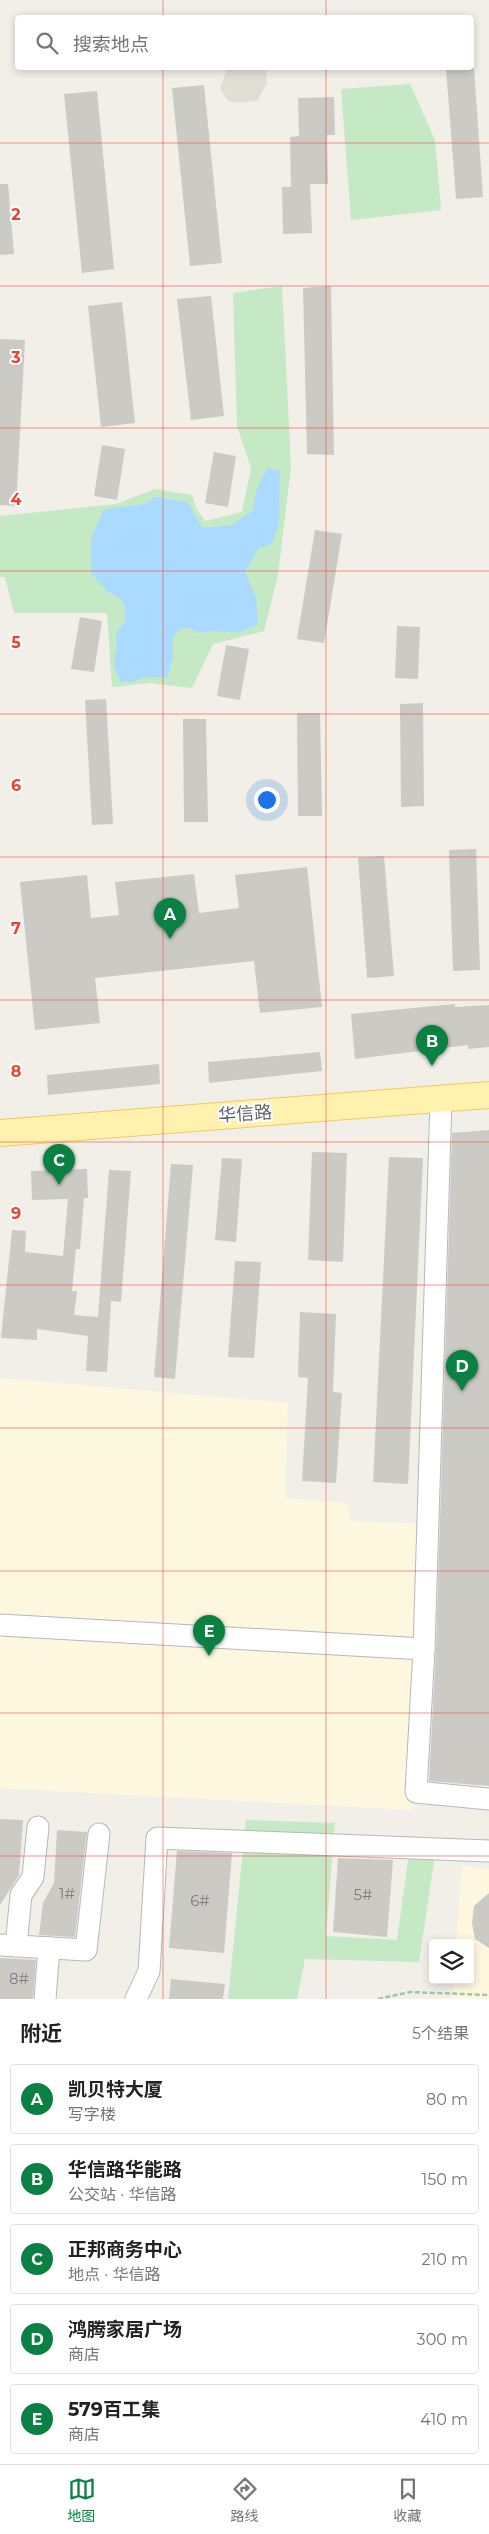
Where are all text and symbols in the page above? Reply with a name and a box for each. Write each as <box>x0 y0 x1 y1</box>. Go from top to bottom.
search box <box>15 15 474 70</box>
icon: search <box>33 29 61 57</box>
text: 搜索地点 <box>73 33 149 56</box>
text: 2 <box>11 205 21 224</box>
text: 3 <box>10 348 21 367</box>
text: 4 <box>10 490 22 509</box>
text: 5 <box>11 633 21 652</box>
text: 6 <box>11 776 21 795</box>
your location <box>254 787 280 813</box>
pin: A <box>154 898 186 939</box>
text: 7 <box>11 919 21 938</box>
pin: B <box>416 1025 448 1066</box>
text: 8 <box>11 1062 21 1081</box>
street label: 华信路 <box>217 1101 273 1127</box>
pin: C <box>43 1144 75 1185</box>
text: 9 <box>11 1204 21 1223</box>
pin: D <box>446 1350 478 1391</box>
pin: E <box>193 1615 225 1656</box>
house number: 1# <box>59 1884 75 1903</box>
house number: 5# <box>354 1885 372 1904</box>
house number: 6# <box>190 1891 210 1910</box>
map controls <box>429 1939 474 1984</box>
button: layers <box>429 1939 474 1984</box>
house number: 8# <box>9 1969 29 1988</box>
text: 附近 <box>20 2021 62 2046</box>
text: 5个结果 <box>412 2024 469 2043</box>
text: 凯贝特大厦 <box>68 2078 163 2101</box>
text: A <box>31 2090 43 2109</box>
text: 80 m <box>426 2090 468 2109</box>
text: 写字楼 <box>68 2105 116 2124</box>
text: 华信路华能路 <box>68 2158 182 2181</box>
text: B <box>31 2170 43 2189</box>
text: 150 m <box>421 2170 468 2189</box>
text: 公交站 · 华信路 <box>68 2185 176 2204</box>
text: 正邦商务中心 <box>68 2238 182 2261</box>
text: C <box>31 2250 43 2269</box>
text: 210 m <box>421 2250 468 2269</box>
text: 地点 · 华信路 <box>68 2265 160 2284</box>
text: 鸿腾家居广场 <box>68 2318 182 2341</box>
text: D <box>30 2330 44 2349</box>
text: 300 m <box>417 2330 468 2349</box>
text: 商店 <box>68 2345 100 2364</box>
text: 579百工集 <box>68 2398 160 2421</box>
text: E <box>32 2410 42 2429</box>
text: 410 m <box>420 2410 468 2429</box>
text: 商店 <box>68 2425 100 2444</box>
tab: 地图 <box>68 2475 96 2525</box>
tab: 路线 <box>231 2475 259 2525</box>
tab: 收藏 <box>394 2475 422 2525</box>

